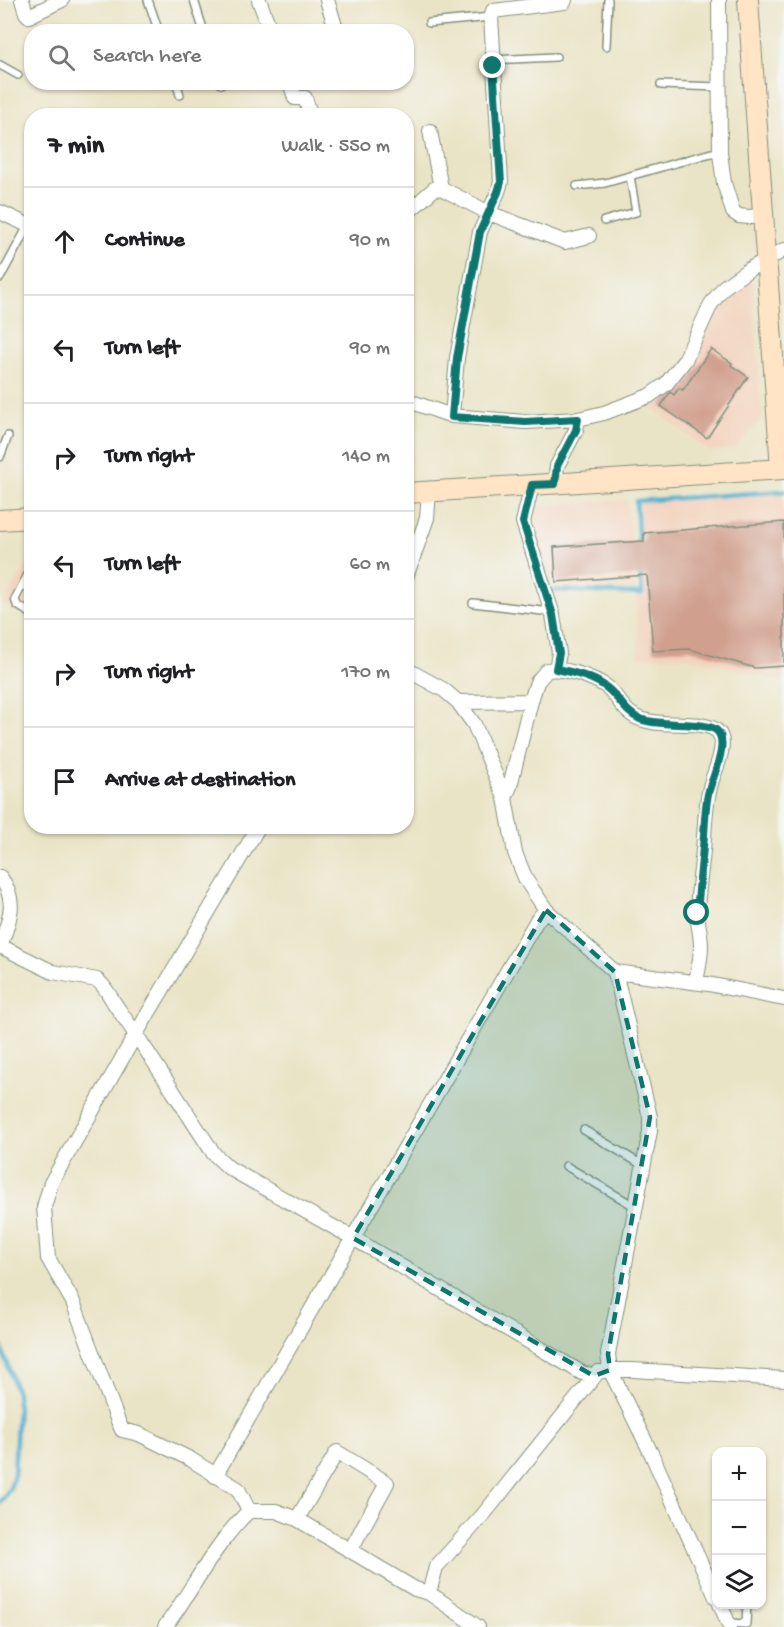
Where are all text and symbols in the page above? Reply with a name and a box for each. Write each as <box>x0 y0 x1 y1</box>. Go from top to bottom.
search box <box>24 24 414 90</box>
icon: search <box>45 41 78 74</box>
text: Search here <box>93 44 201 70</box>
route end <box>479 52 505 78</box>
text: 7 min <box>48 132 104 163</box>
text: Walk · 550 m <box>281 136 390 159</box>
icon: ahead <box>48 225 81 258</box>
text: Continue <box>105 228 185 254</box>
text: 90 m <box>350 230 390 253</box>
icon: left <box>48 333 81 366</box>
text: Turn left <box>105 336 179 362</box>
text: 90 m <box>350 338 390 361</box>
icon: right <box>48 441 81 474</box>
text: Turn right <box>105 444 193 470</box>
text: 140 m <box>342 446 390 469</box>
icon: left <box>48 549 81 582</box>
text: Turn left <box>105 552 179 578</box>
text: 60 m <box>350 554 390 577</box>
icon: right <box>48 657 81 690</box>
text: Turn right <box>105 660 193 686</box>
text: 170 m <box>341 662 390 685</box>
icon: arrive <box>48 765 81 798</box>
text: Arrive at destination <box>105 768 295 794</box>
route start <box>683 899 709 925</box>
map controls <box>712 1447 766 1609</box>
button: + <box>712 1447 766 1501</box>
button: − <box>712 1501 766 1555</box>
button: layers <box>712 1555 766 1609</box>

